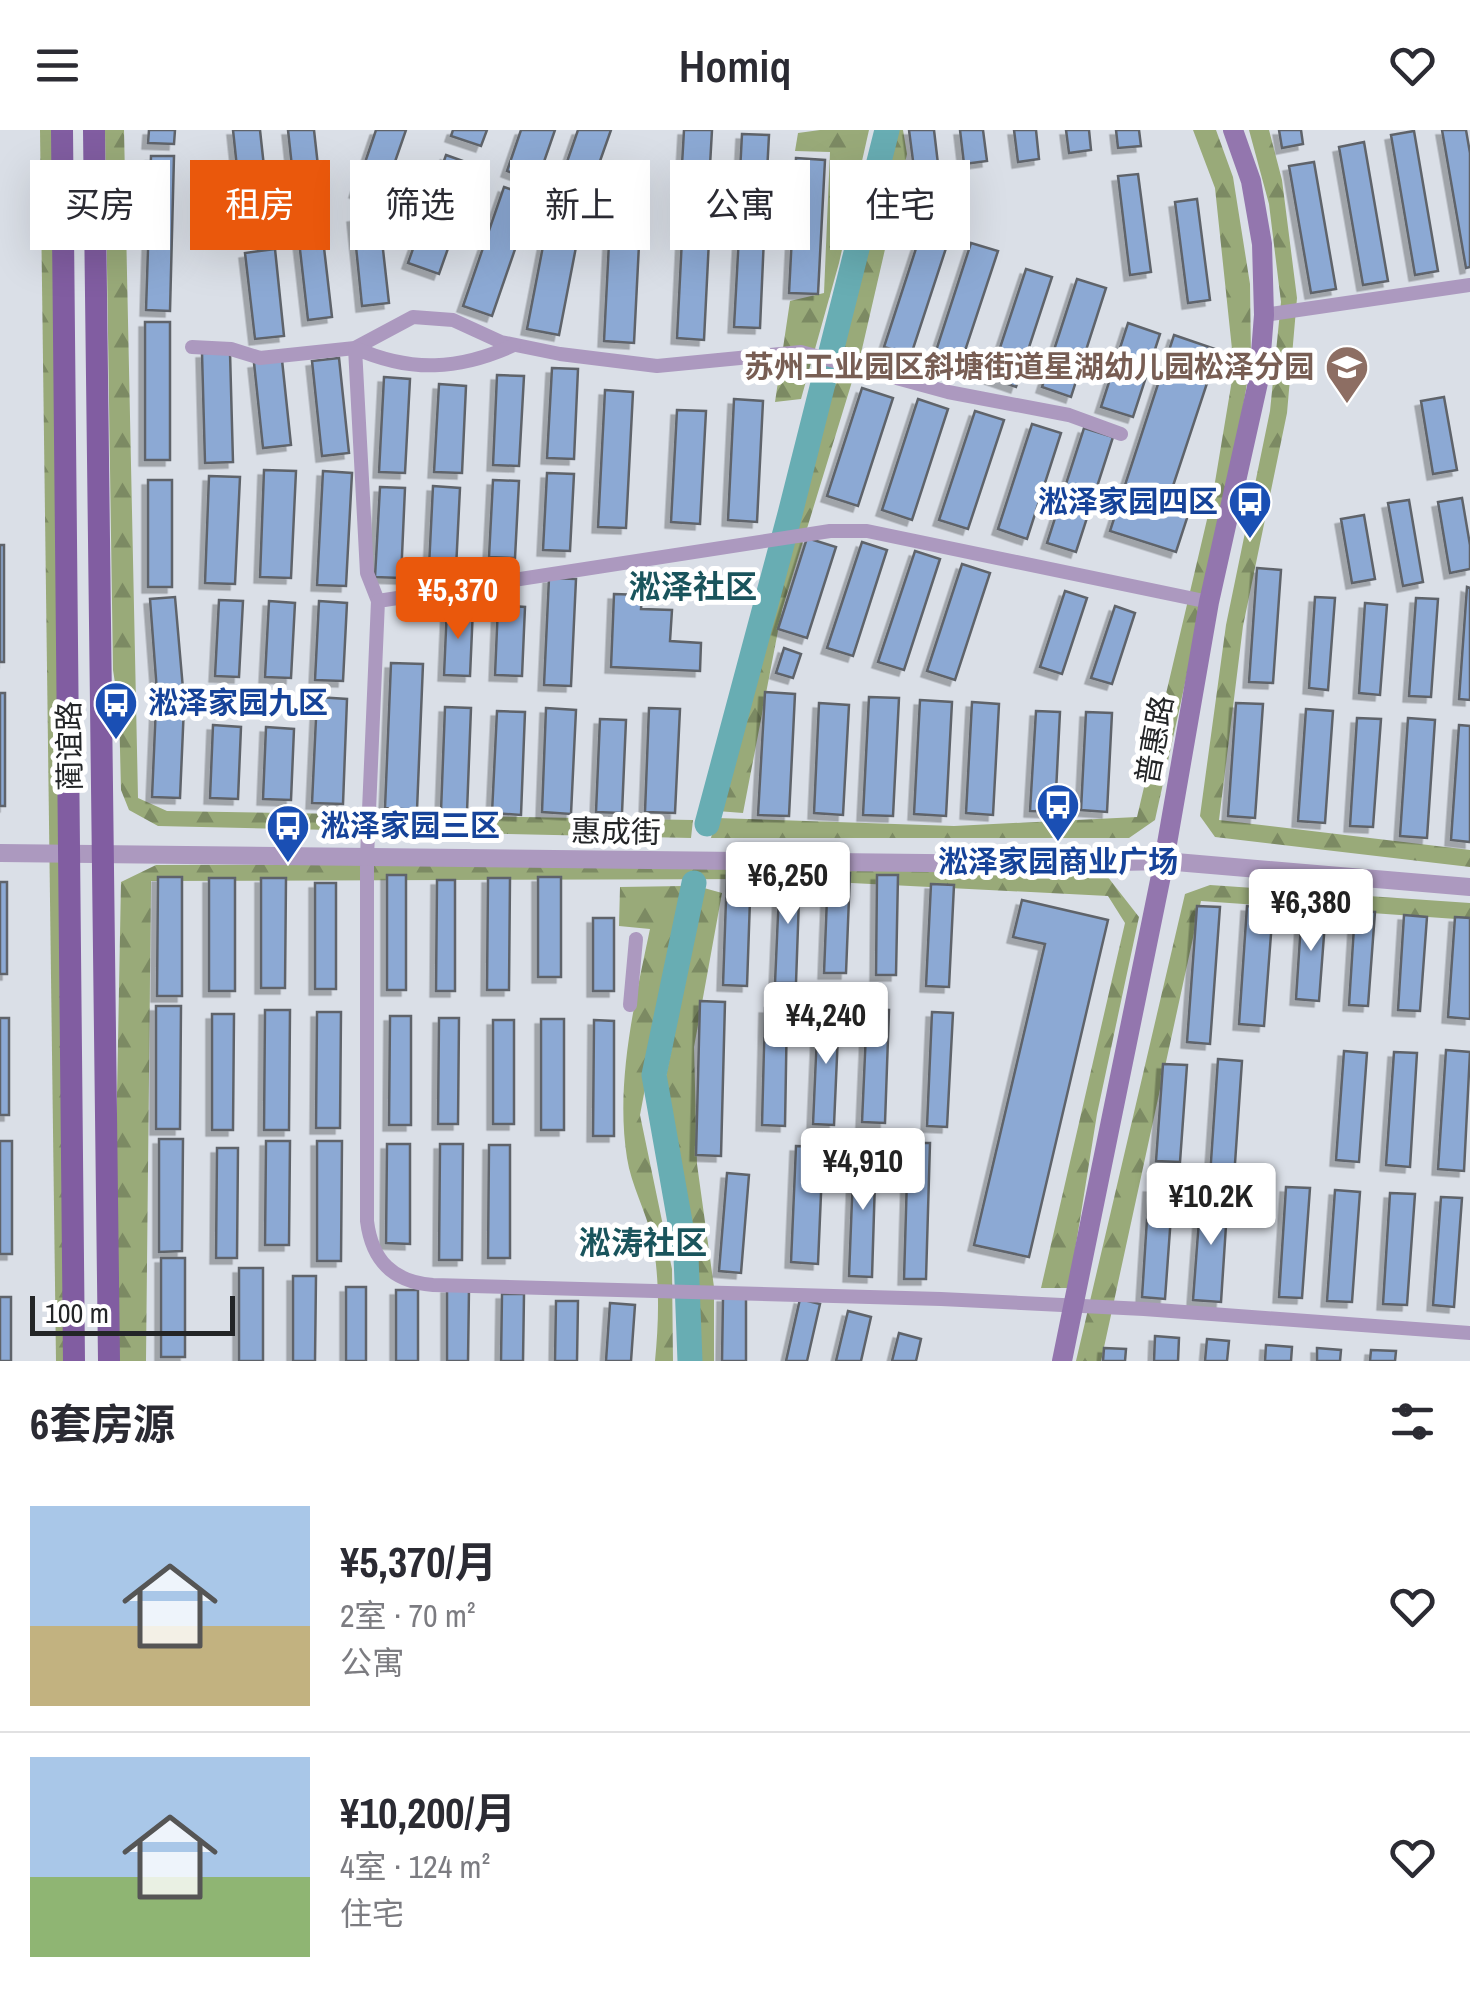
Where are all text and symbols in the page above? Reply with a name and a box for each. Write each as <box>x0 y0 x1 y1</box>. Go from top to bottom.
text: Homiq <box>679 35 791 96</box>
icon: menu <box>30 38 85 93</box>
icon: heart <box>1385 38 1440 93</box>
chip: 买房 <box>30 160 170 250</box>
chip: 租房 <box>190 160 330 250</box>
chip: 筛选 <box>350 160 490 250</box>
chip: 新上 <box>510 160 650 250</box>
chip: 公寓 <box>670 160 810 250</box>
chip: 住宅 <box>830 160 970 250</box>
school or university icon: 苏州工业园区斜塘街道星湖幼儿园松泽分园 <box>1324 344 1370 405</box>
place label: 苏州工业园区斜塘街道星湖幼儿园松泽分园 <box>744 346 1314 386</box>
bus stop icon: 淞泽家园四区 <box>1227 479 1273 540</box>
place label: 淞泽家园四区 <box>1038 481 1218 521</box>
pin: ¥5,370 <box>377 557 539 642</box>
district label: 淞泽社区 <box>629 565 757 608</box>
text: ¥5,370 <box>418 568 498 611</box>
bus stop icon: 淞泽家园九区 <box>93 680 139 741</box>
place label: 淞泽家园九区 <box>148 682 328 722</box>
street label: 普惠路 <box>1127 692 1182 788</box>
street label: 蔺谊路 <box>48 701 90 791</box>
bus stop icon: 淞泽家园商业广场 <box>1035 782 1081 843</box>
bus stop icon: 淞泽家园三区 <box>265 803 311 864</box>
place label: 淞泽家园三区 <box>320 805 500 845</box>
street label: 惠成街 <box>571 810 661 852</box>
place label: 淞泽家园商业广场 <box>938 841 1178 881</box>
pin: ¥6,250 <box>707 842 869 927</box>
text: ¥6,250 <box>748 853 828 896</box>
pin: ¥6,380 <box>1230 869 1392 954</box>
text: ¥6,380 <box>1271 880 1351 923</box>
pin: ¥4,240 <box>745 982 907 1067</box>
text: ¥4,240 <box>786 993 866 1036</box>
pin: ¥4,910 <box>782 1128 944 1213</box>
text: ¥4,910 <box>823 1139 903 1182</box>
pin: ¥10.2K <box>1130 1163 1292 1248</box>
text: ¥10.2K <box>1169 1174 1253 1217</box>
district label: 淞涛社区 <box>579 1221 707 1264</box>
scale bar <box>30 1291 235 1336</box>
text: 100 m <box>45 1294 109 1332</box>
icon: filters <box>1385 1394 1440 1449</box>
text: 6套房源 <box>30 1396 175 1452</box>
text: ¥5,370/月 <box>340 1534 497 1590</box>
icon: home <box>110 1546 230 1666</box>
icon: heart <box>1385 1579 1440 1634</box>
text: 2室 · 70 m² <box>340 1594 476 1637</box>
text: 公寓 <box>340 1641 404 1684</box>
text: ¥10,200/月 <box>340 1785 516 1841</box>
icon: home <box>110 1797 230 1917</box>
icon: heart <box>1385 1830 1440 1885</box>
text: 4室 · 124 m² <box>340 1845 490 1888</box>
text: 住宅 <box>340 1892 404 1935</box>

